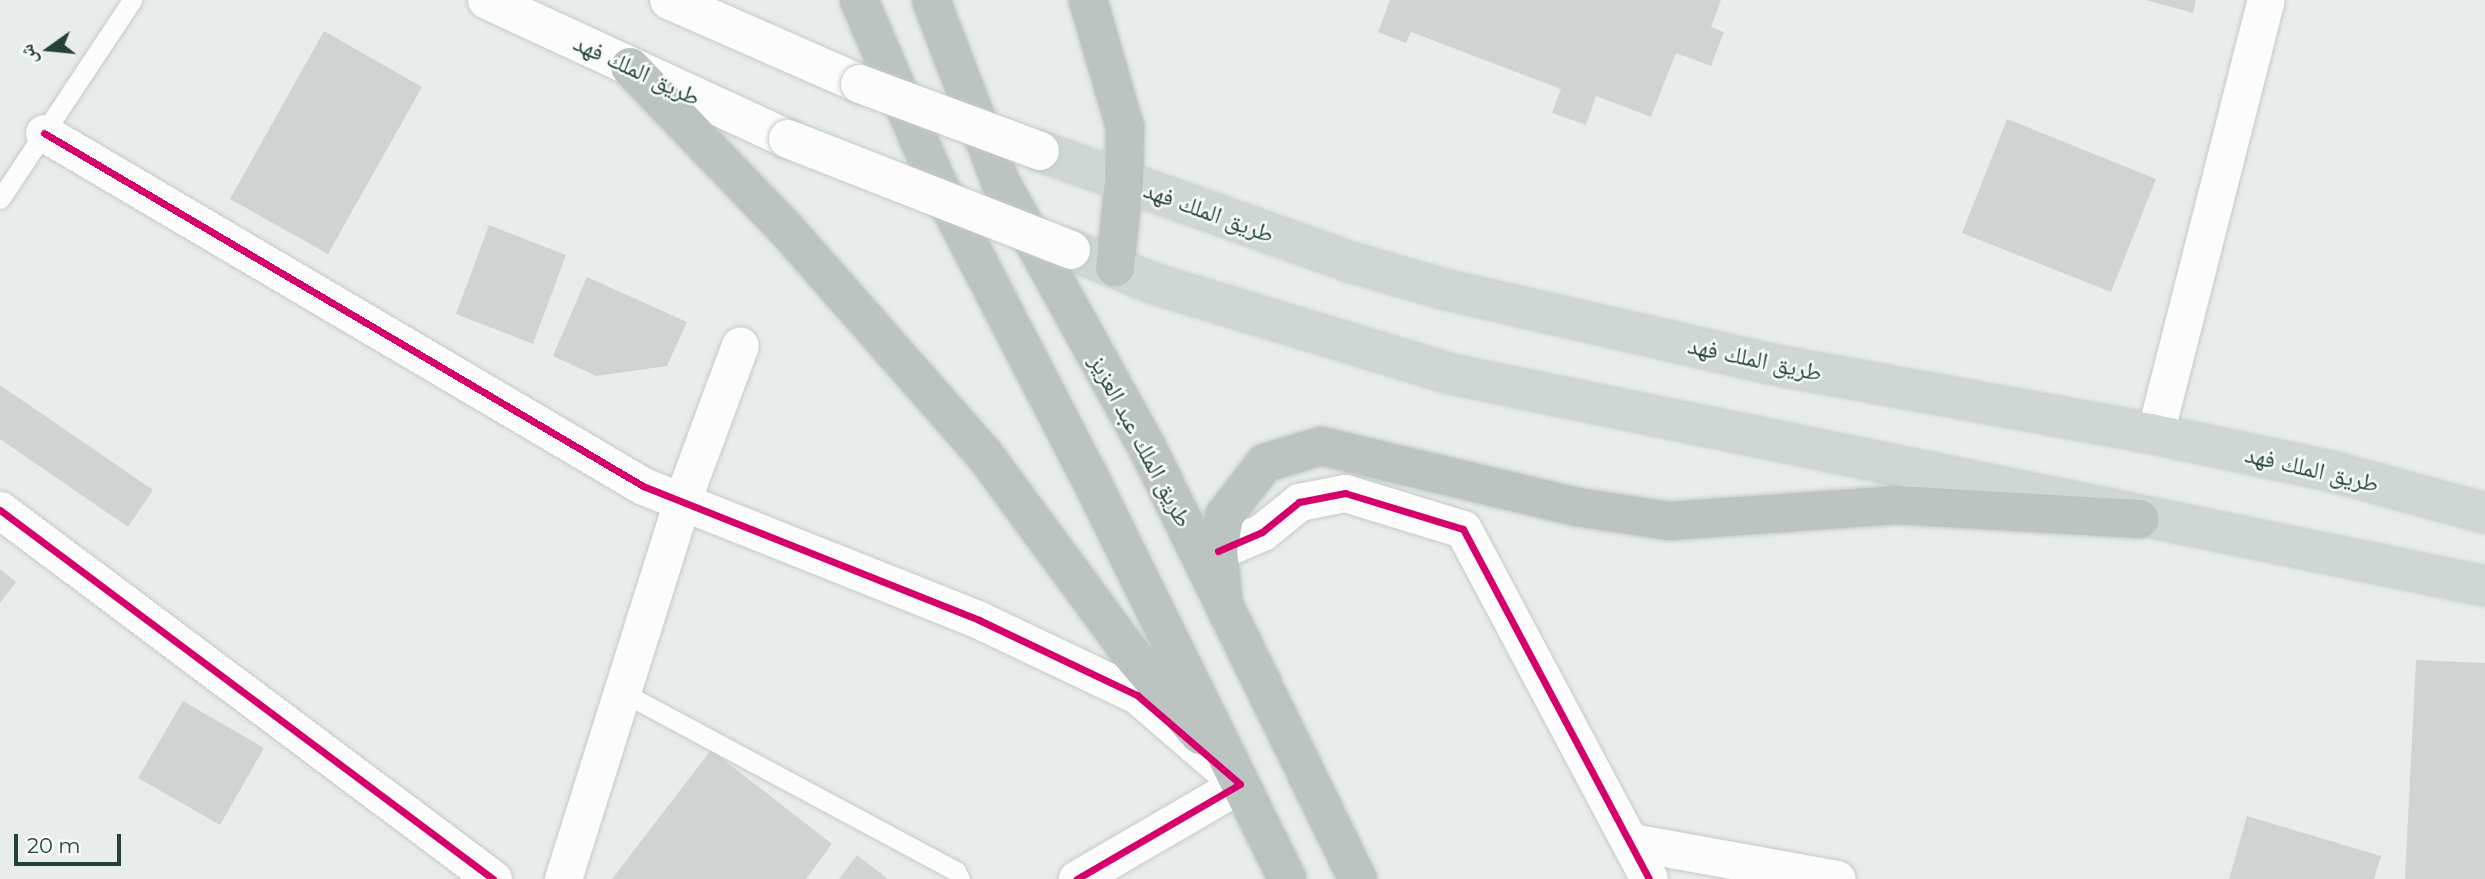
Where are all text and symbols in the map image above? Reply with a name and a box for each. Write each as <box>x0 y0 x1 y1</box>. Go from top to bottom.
north arrow <box>14 14 84 84</box>
street label: طريق الملك فهد <box>569 28 705 112</box>
text: ش <box>15 42 42 67</box>
street label: طريق الملك فهد <box>1140 175 1278 249</box>
street label: طريق الملك فهد <box>1685 331 1825 387</box>
street label: طريق الملك عبد العزيز <box>1083 350 1199 532</box>
street label: طريق الملك فهد <box>2242 440 2382 498</box>
scale bar <box>18 820 124 864</box>
text: 20 m <box>27 833 81 858</box>

